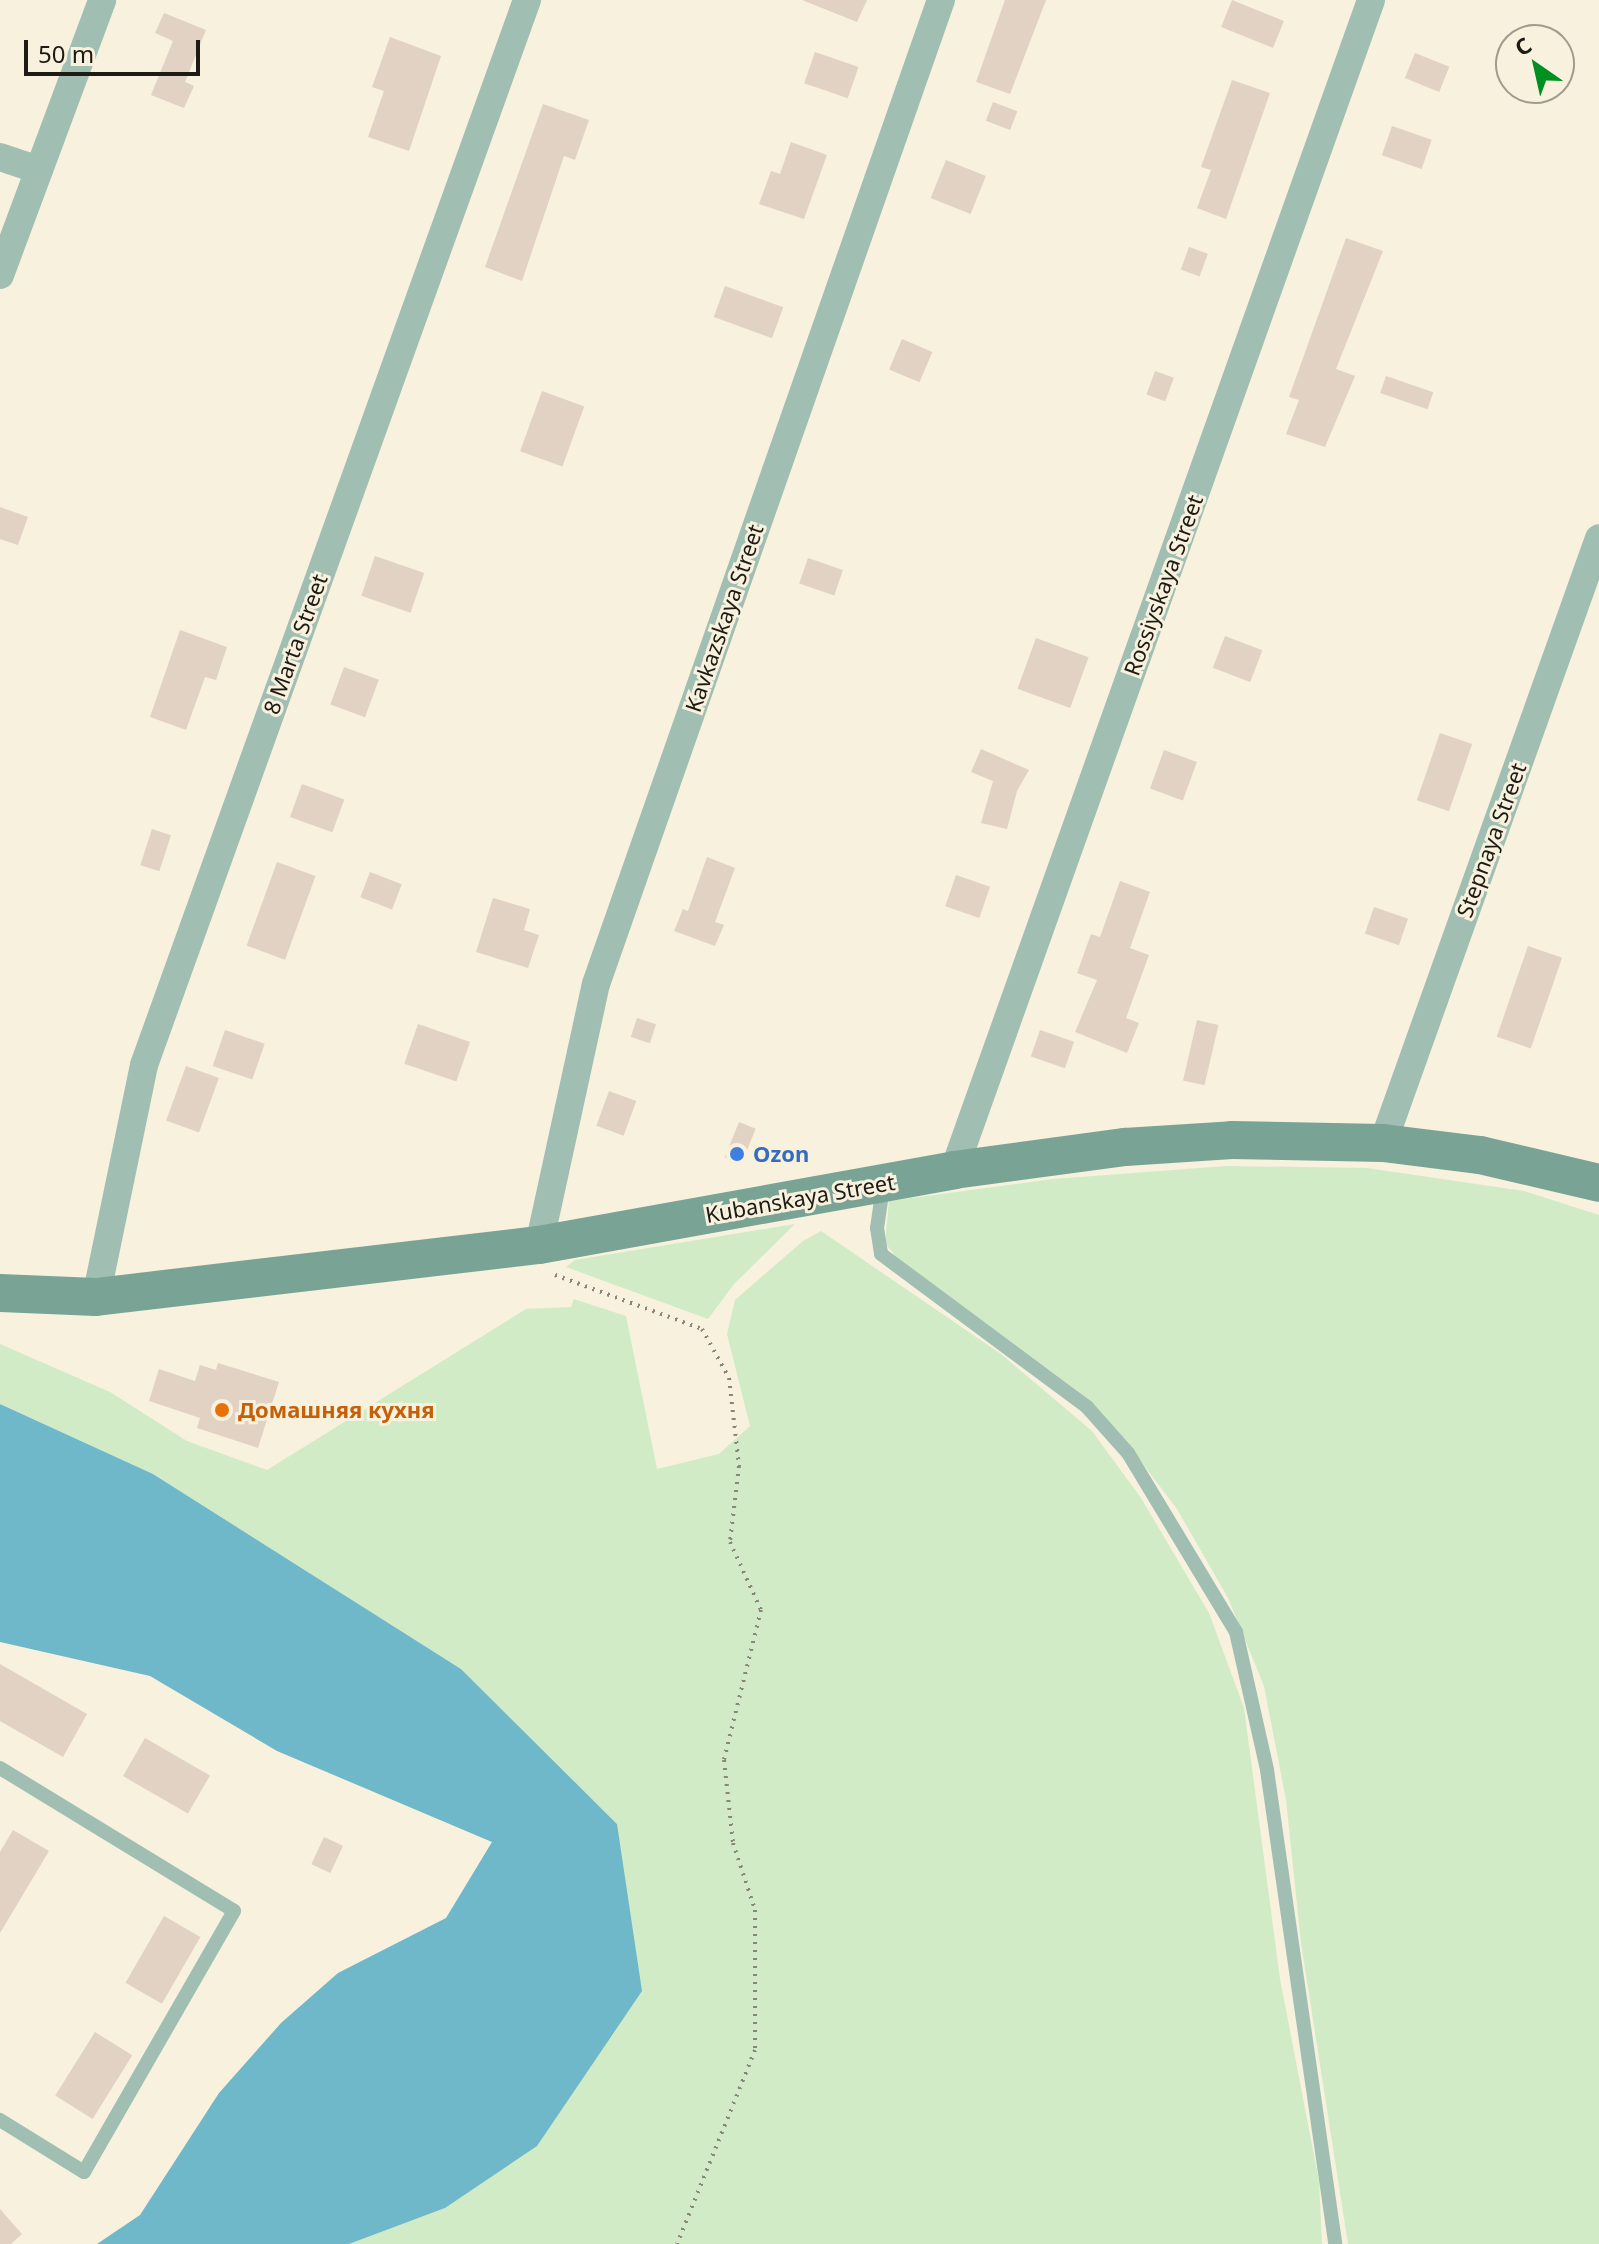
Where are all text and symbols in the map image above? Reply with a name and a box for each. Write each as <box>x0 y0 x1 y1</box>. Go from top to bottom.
scale bar <box>28 24 204 74</box>
north arrow <box>1495 24 1575 104</box>
text: С <box>1508 29 1537 62</box>
text: 50 m <box>38 37 94 70</box>
street label: Rossiyskaya Street <box>1118 491 1208 679</box>
street label: Kavkazskaya Street <box>679 521 769 715</box>
street label: 8 Marta Street <box>257 570 333 718</box>
street label: Stepnaya Street <box>1451 759 1531 921</box>
place label: Ozon <box>753 1141 809 1167</box>
marker: Ozon <box>728 1145 746 1163</box>
street label: Kubanskaya Street <box>703 1168 897 1228</box>
place label: Домашняя кухня <box>238 1397 435 1423</box>
marker: Домашняя кухня <box>213 1401 231 1419</box>

